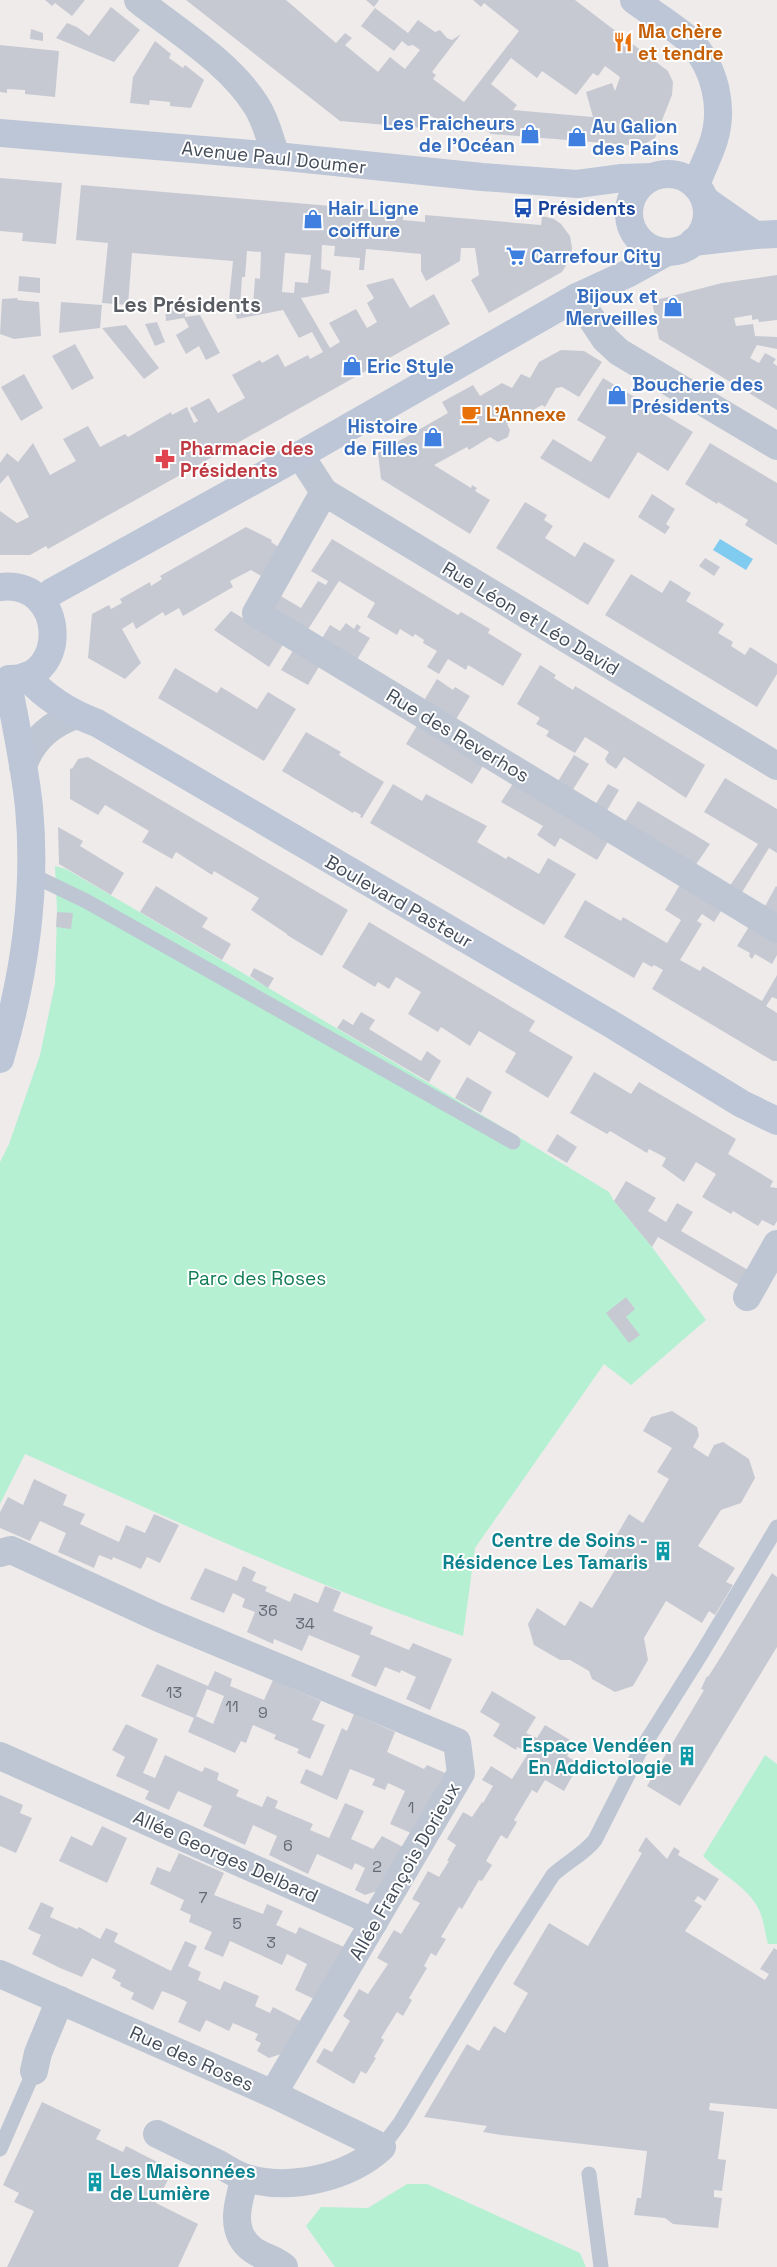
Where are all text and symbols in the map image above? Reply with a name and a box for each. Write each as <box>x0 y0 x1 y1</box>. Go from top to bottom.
place label: Ma chère et tendre <box>638 19 723 66</box>
restaurant icon: Ma chère et tendre <box>612 31 634 53</box>
place label: Les Fraicheurs de l'Océan <box>383 111 515 158</box>
place label: Au Galion des Pains <box>592 114 679 161</box>
shop icon: Les Fraicheurs de l'Océan <box>519 123 541 145</box>
shop icon: Au Galion des Pains <box>566 126 588 148</box>
street label: Avenue Paul Doumer <box>180 135 368 180</box>
place label: Hair Ligne coiffure <box>328 196 419 243</box>
place label: Présidents <box>538 196 636 221</box>
bus stop icon: Présidents <box>512 197 534 219</box>
shop icon: Hair Ligne coiffure <box>302 208 324 230</box>
place label: Carrefour City <box>531 244 661 269</box>
supermarket icon: Carrefour City <box>505 245 527 267</box>
place label: Bijoux et Merveilles <box>566 284 658 331</box>
district label: Les Présidents <box>113 291 261 318</box>
shop icon: Bijoux et Merveilles <box>662 296 684 318</box>
place label: Eric Style <box>367 354 454 379</box>
shop icon: Eric Style <box>341 355 363 377</box>
place label: Boucherie des Présidents <box>632 372 763 419</box>
shop icon: Boucherie des Présidents <box>606 384 628 406</box>
place label: L'Annexe <box>486 402 566 427</box>
cafe icon: L'Annexe <box>460 403 482 425</box>
place label: Histoire de Filles <box>344 414 418 461</box>
shop icon: Histoire de Filles <box>422 426 444 448</box>
place label: Pharmacie des Présidents <box>180 436 314 483</box>
pharmacy icon: Pharmacie des Présidents <box>154 448 176 470</box>
street label: Rue Léon et Léo David <box>438 556 624 681</box>
street label: Rue des Reverhos <box>382 683 534 788</box>
street label: Boulevard Pasteur <box>320 849 477 954</box>
park label: Parc des Roses <box>188 1266 326 1291</box>
place label: Centre de Soins - Résidence Les Tamaris <box>443 1528 648 1575</box>
building icon: Centre de Soins - Résidence Les Tamaris <box>652 1540 674 1562</box>
house number: 36 <box>258 1600 278 1621</box>
house number: 34 <box>295 1613 315 1634</box>
house number: 13 <box>166 1682 182 1703</box>
house number: 11 <box>225 1696 239 1717</box>
house number: 9 <box>258 1702 268 1723</box>
place label: Espace Vendéen En Addictologie <box>522 1733 672 1780</box>
building icon: Espace Vendéen En Addictologie <box>676 1745 698 1767</box>
street label: Allée François Dorieux <box>343 1778 466 1965</box>
house number: 1 <box>408 1797 414 1818</box>
street label: Allée Georges Delbard <box>129 1804 322 1909</box>
house number: 6 <box>283 1835 293 1856</box>
house number: 2 <box>372 1856 382 1877</box>
house number: 7 <box>198 1887 208 1908</box>
house number: 5 <box>232 1913 242 1934</box>
house number: 3 <box>266 1932 276 1953</box>
street label: Rue des Roses <box>126 2020 258 2097</box>
place label: Les Maisonnées de Lumière <box>110 2159 256 2206</box>
building icon: Les Maisonnées de Lumière <box>84 2171 106 2193</box>

